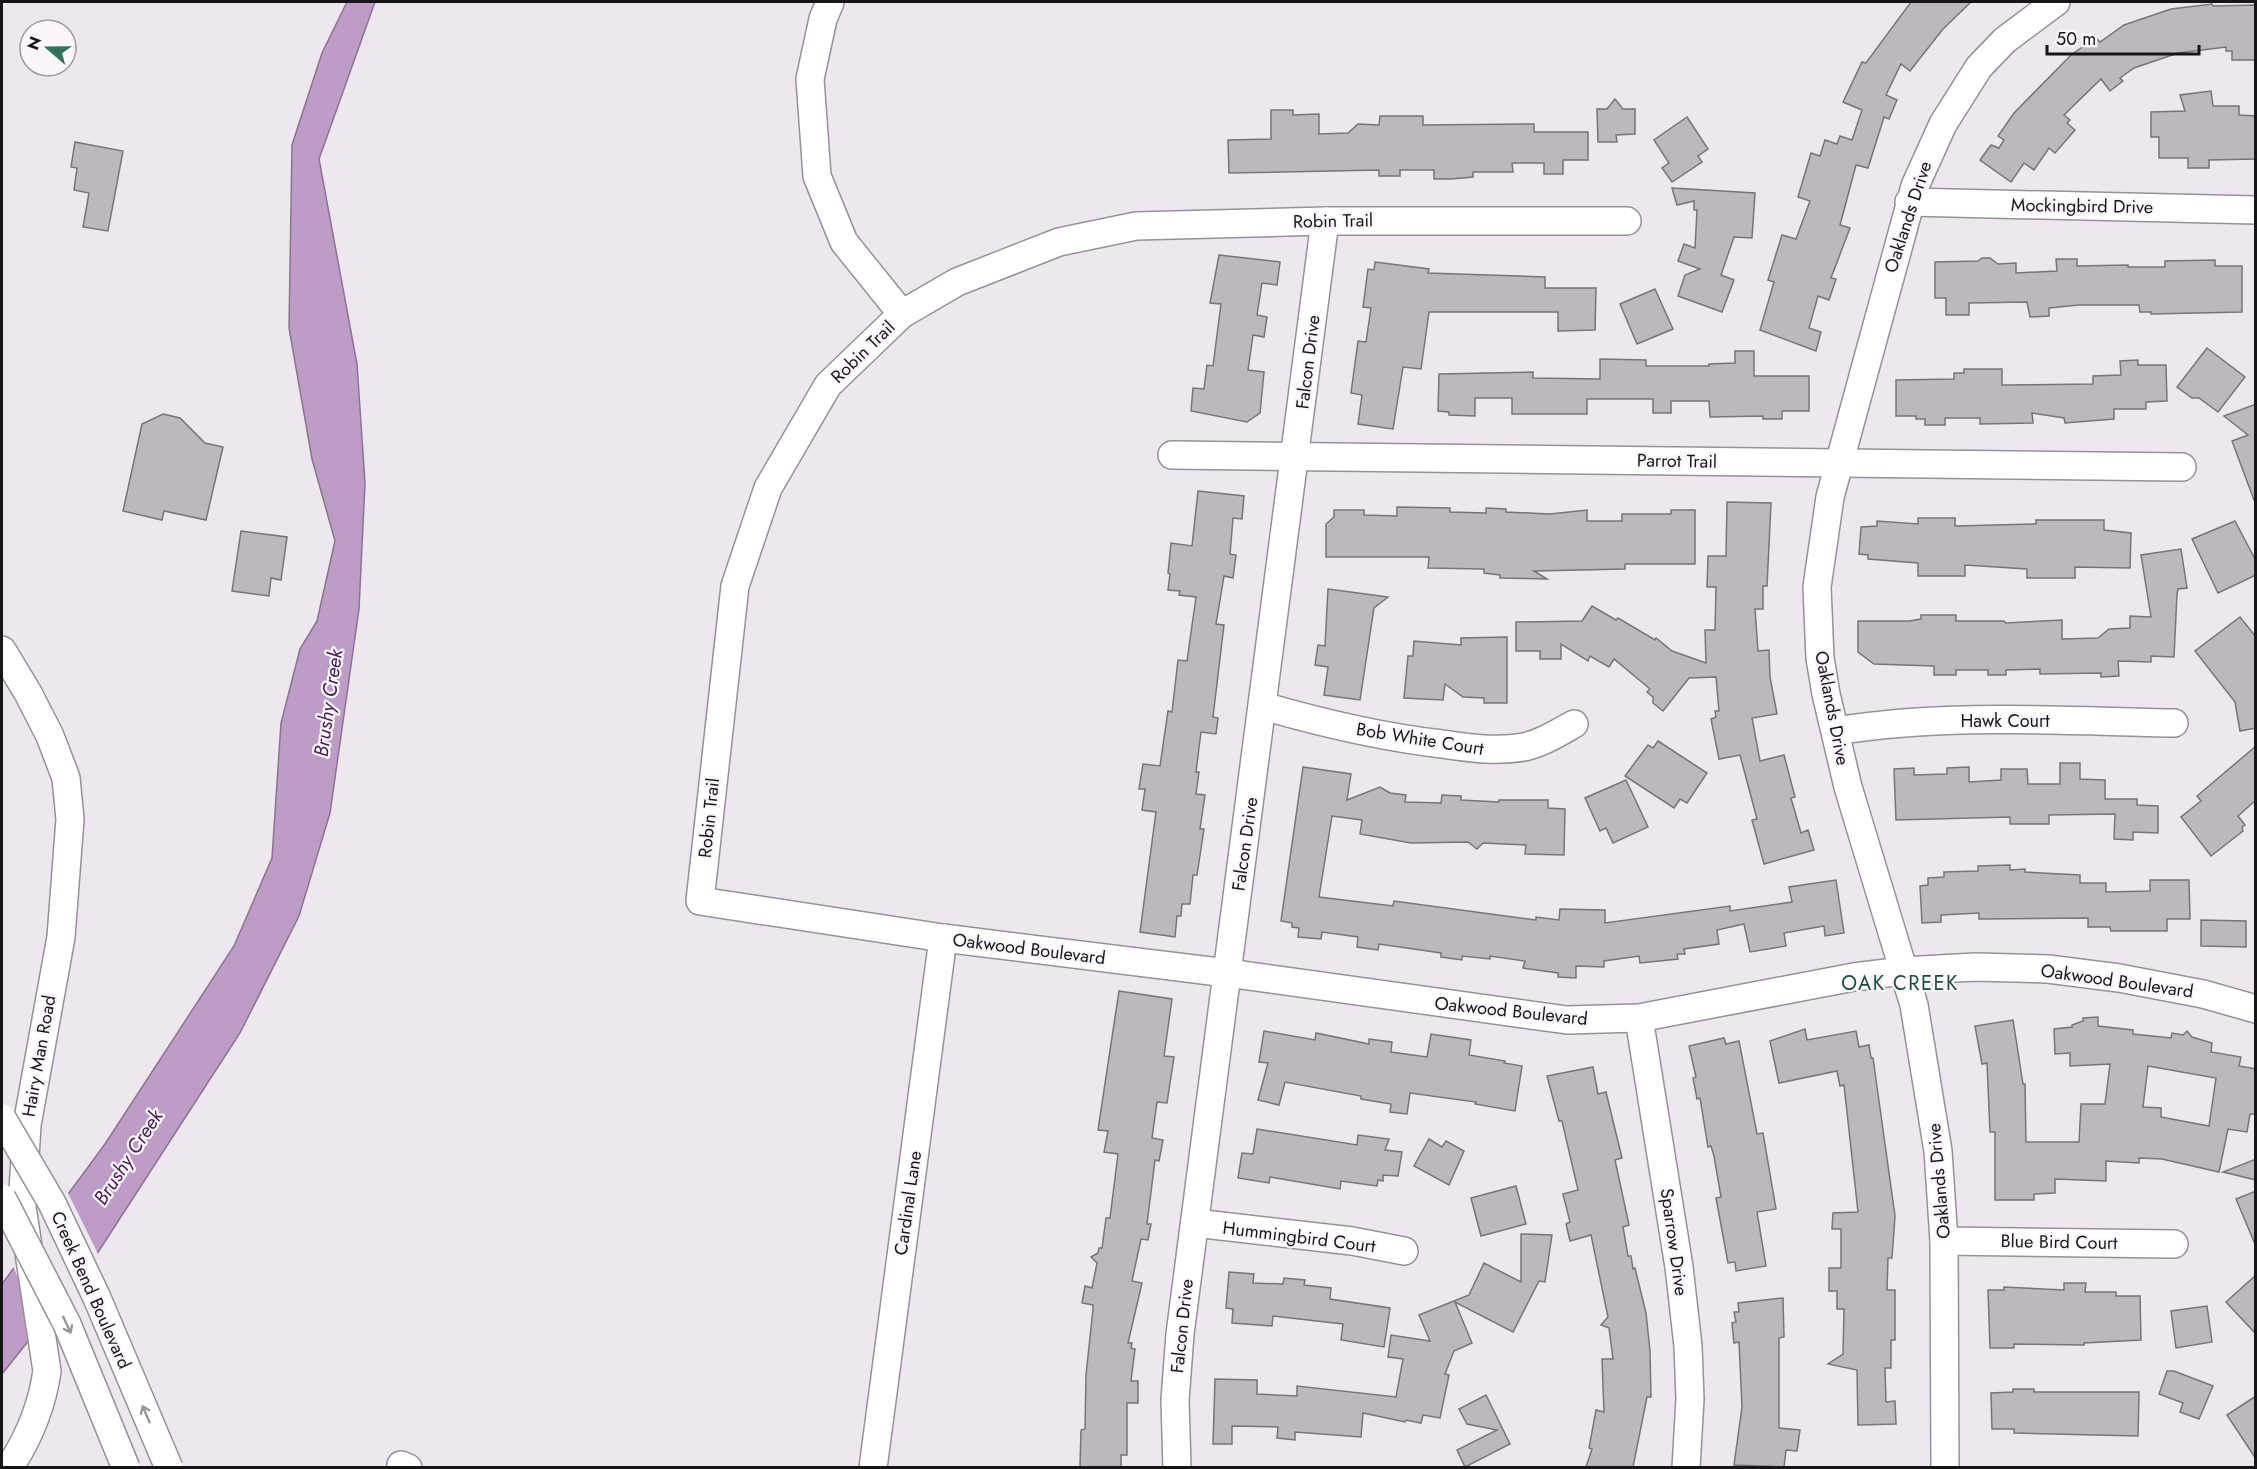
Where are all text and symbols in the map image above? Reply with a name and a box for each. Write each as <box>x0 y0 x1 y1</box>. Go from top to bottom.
north arrow <box>18 18 78 78</box>
scale bar <box>2047 18 2198 56</box>
text: 50 m <box>2056 26 2096 52</box>
text: N <box>21 33 47 53</box>
street label: Oaklands Drive <box>1878 158 1938 276</box>
street label: Mockingbird Drive <box>2011 192 2153 220</box>
street label: Robin Trail <box>1293 207 1373 235</box>
street label: Falcon Drive <box>1289 313 1327 411</box>
street label: Robin Trail <box>825 315 901 389</box>
street label: Parrot Trail <box>1637 447 1717 475</box>
water label: Brushy Creek <box>307 646 351 759</box>
street label: Oaklands Drive <box>1808 649 1856 767</box>
street label: Hawk Court <box>1960 708 2050 734</box>
street label: Bob White Court <box>1354 716 1486 762</box>
street label: Robin Trail <box>692 777 726 859</box>
street label: Falcon Drive <box>1226 795 1264 893</box>
street label: Oakwood Boulevard <box>951 927 1107 971</box>
street label: Oakwood Boulevard <box>2039 957 2195 1005</box>
district label: OAK CREEK <box>1841 969 1959 998</box>
street label: Oakwood Boulevard <box>1433 990 1589 1032</box>
street label: Hairy Man Road <box>16 993 62 1119</box>
water label: Brushy Creek <box>87 1103 171 1211</box>
street label: Oaklands Drive <box>1921 1122 1957 1240</box>
street label: Cardinal Lane <box>888 1149 928 1257</box>
street label: Sparrow Drive <box>1654 1187 1694 1297</box>
street label: Creek Bend Boulevard <box>45 1207 137 1373</box>
street label: Hummingbird Court <box>1221 1215 1378 1259</box>
street label: Blue Bird Court <box>2000 1228 2118 1256</box>
street label: Falcon Drive <box>1164 1278 1200 1374</box>
one-way arrow <box>61 1315 73 1333</box>
one-way arrow <box>140 1405 152 1423</box>

